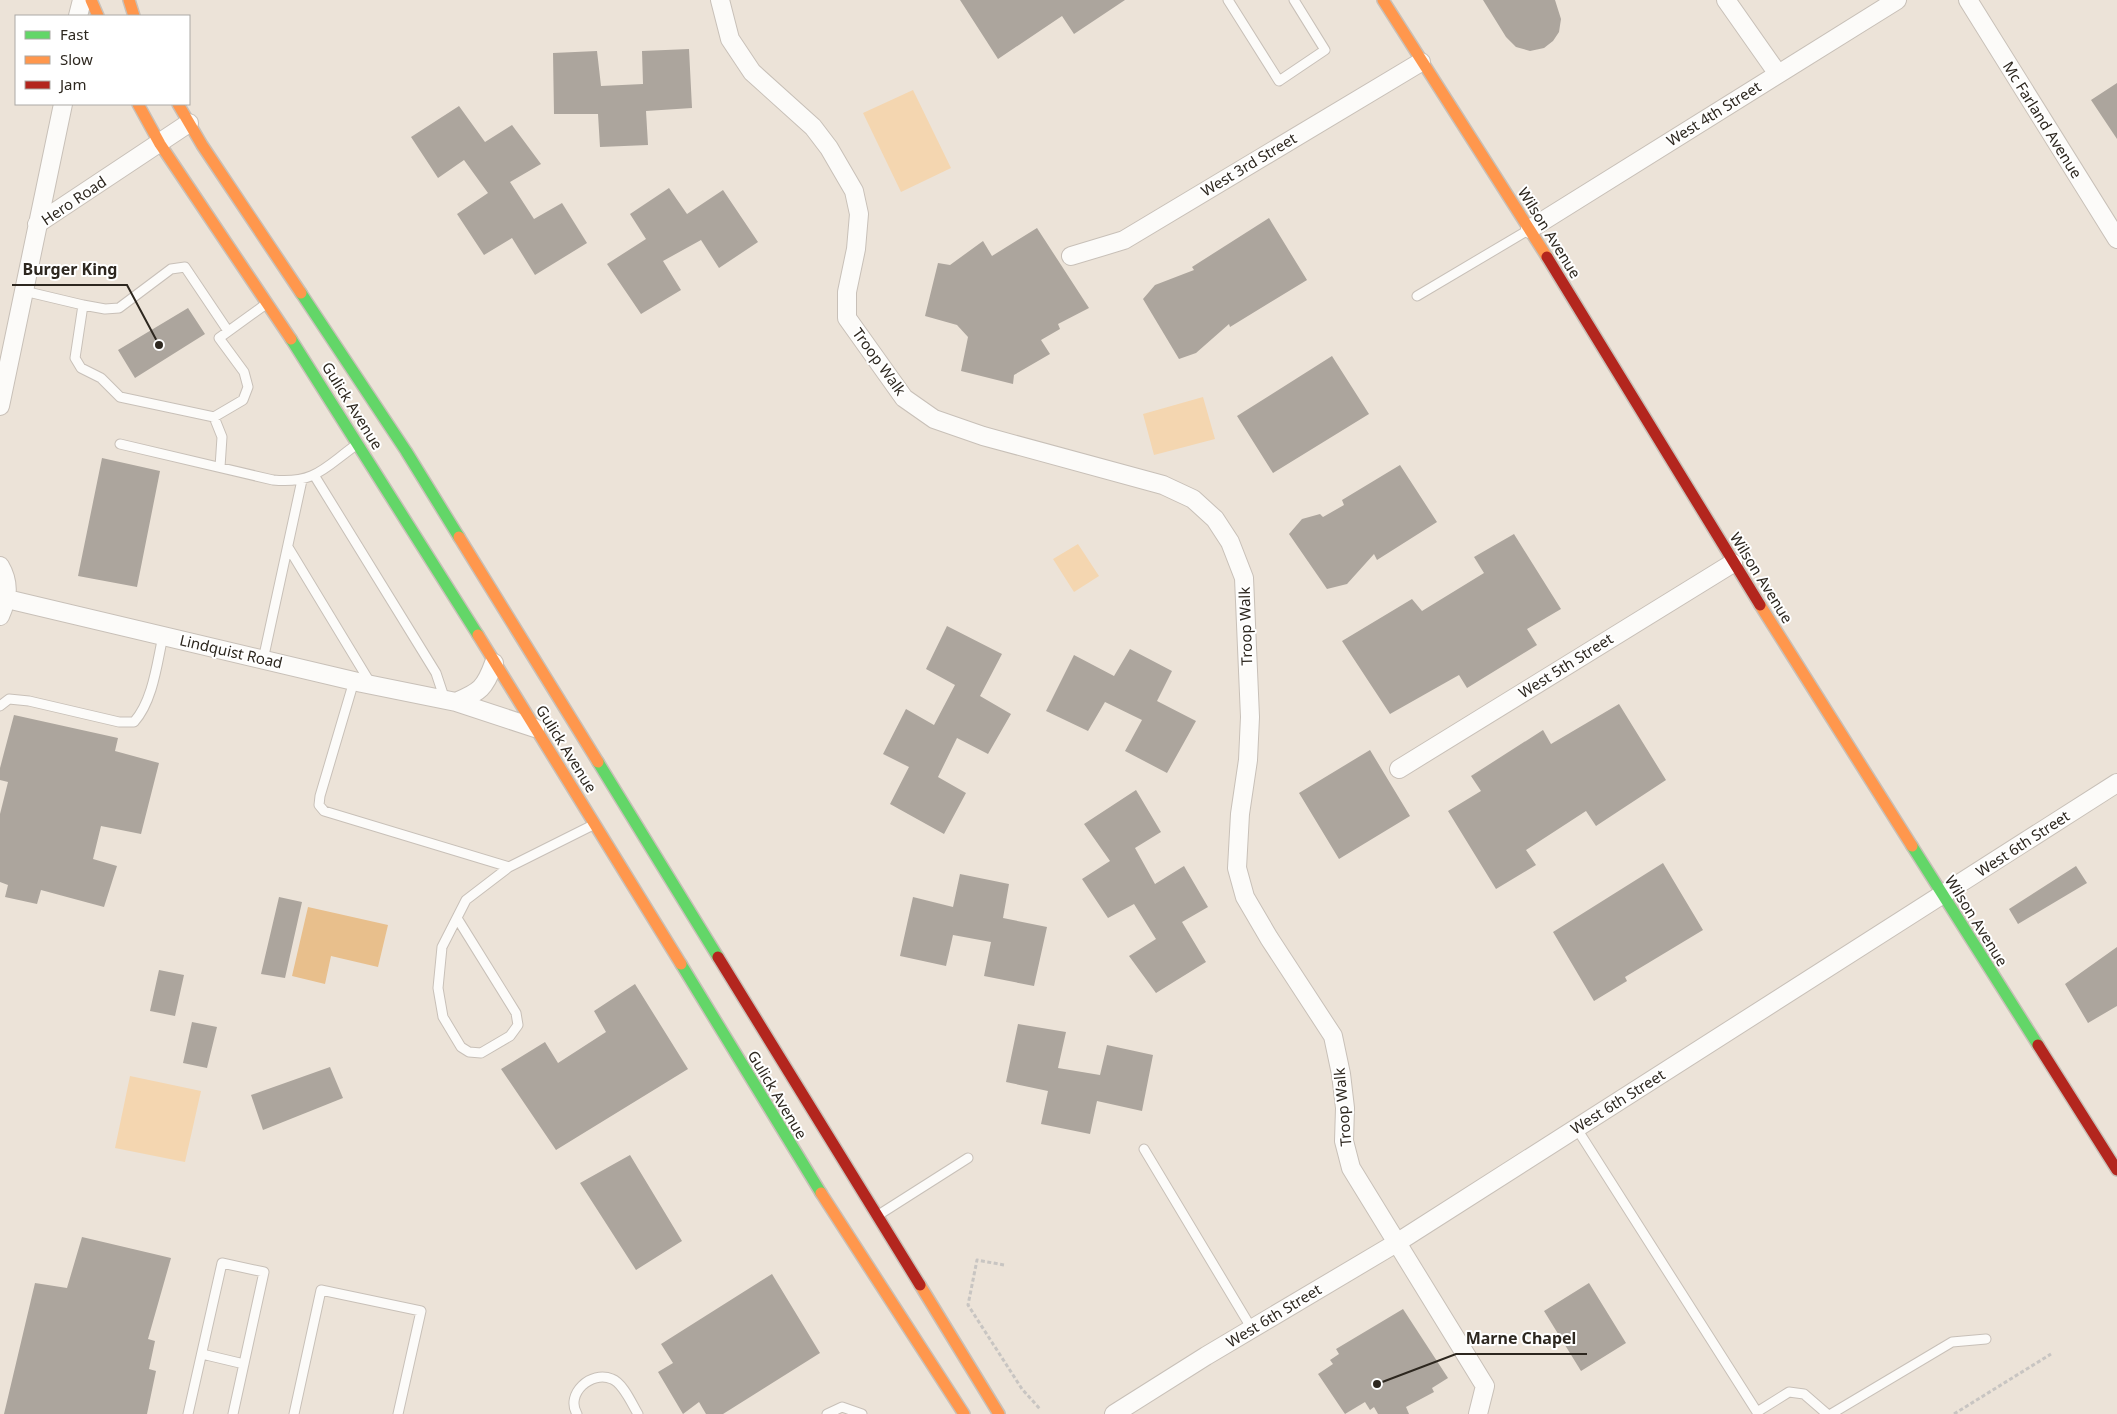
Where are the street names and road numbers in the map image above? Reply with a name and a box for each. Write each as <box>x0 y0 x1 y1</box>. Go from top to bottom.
street label: Mc Farland Avenue <box>1999 57 2087 182</box>
street label: West 4th Street <box>1663 76 1765 150</box>
street label: West 3rd Street <box>1197 127 1300 201</box>
street label: Hero Road <box>37 171 110 229</box>
street label: Wilson Avenue <box>1514 183 1586 282</box>
street label: Troop Walk <box>849 324 911 399</box>
street label: Gulick Avenue <box>318 358 388 453</box>
street label: Wilson Avenue <box>1726 528 1798 627</box>
street label: Troop Walk <box>1234 586 1256 666</box>
street label: West 5th Street <box>1515 628 1617 702</box>
street label: Lindquist Road <box>178 629 285 673</box>
street label: Gulick Avenue <box>532 701 602 796</box>
street label: West 6th Street <box>1972 805 2074 881</box>
street label: Wilson Avenue <box>1941 871 2013 970</box>
street label: Gulick Avenue <box>744 1047 812 1142</box>
street label: West 6th Street <box>1567 1064 1669 1138</box>
street label: Troop Walk <box>1329 1067 1355 1147</box>
street label: West 6th Street <box>1222 1279 1325 1351</box>

